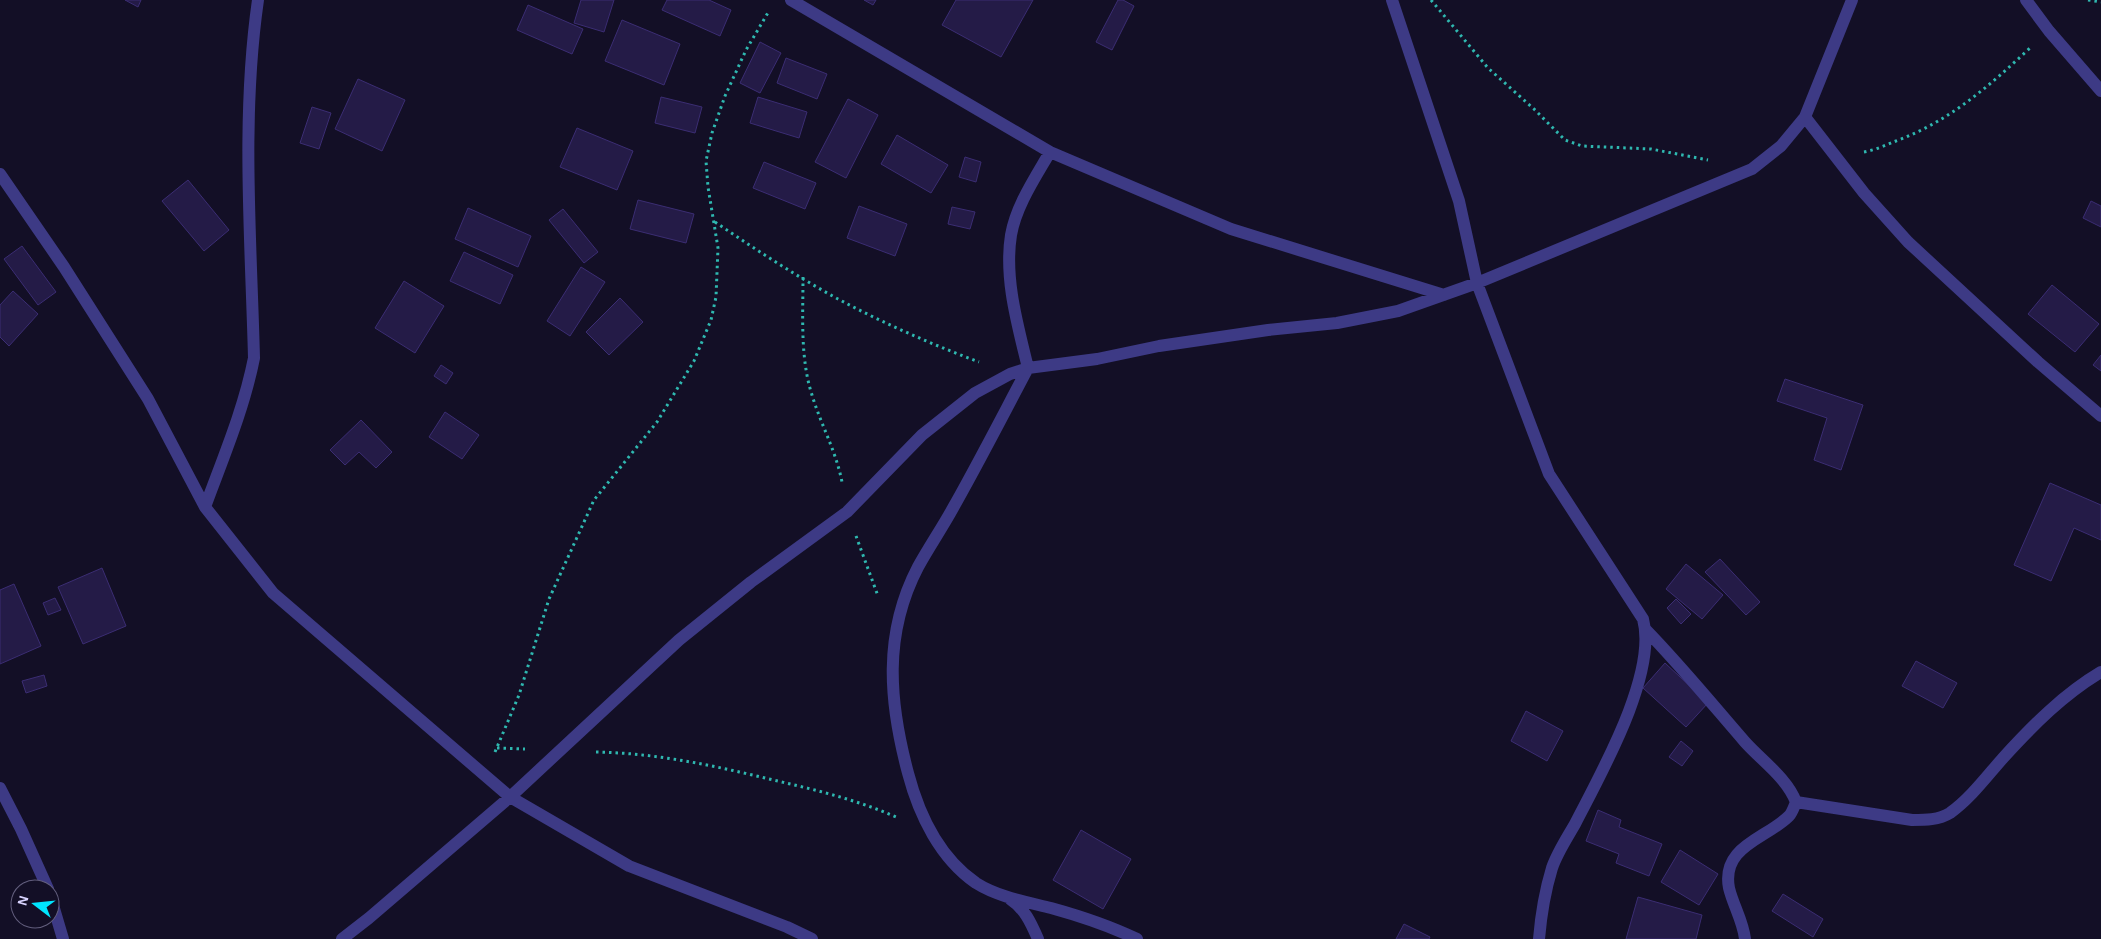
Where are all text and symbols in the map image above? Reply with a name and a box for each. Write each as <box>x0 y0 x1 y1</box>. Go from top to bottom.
north arrow <box>10 879 60 929</box>
text: N <box>15 894 32 907</box>

